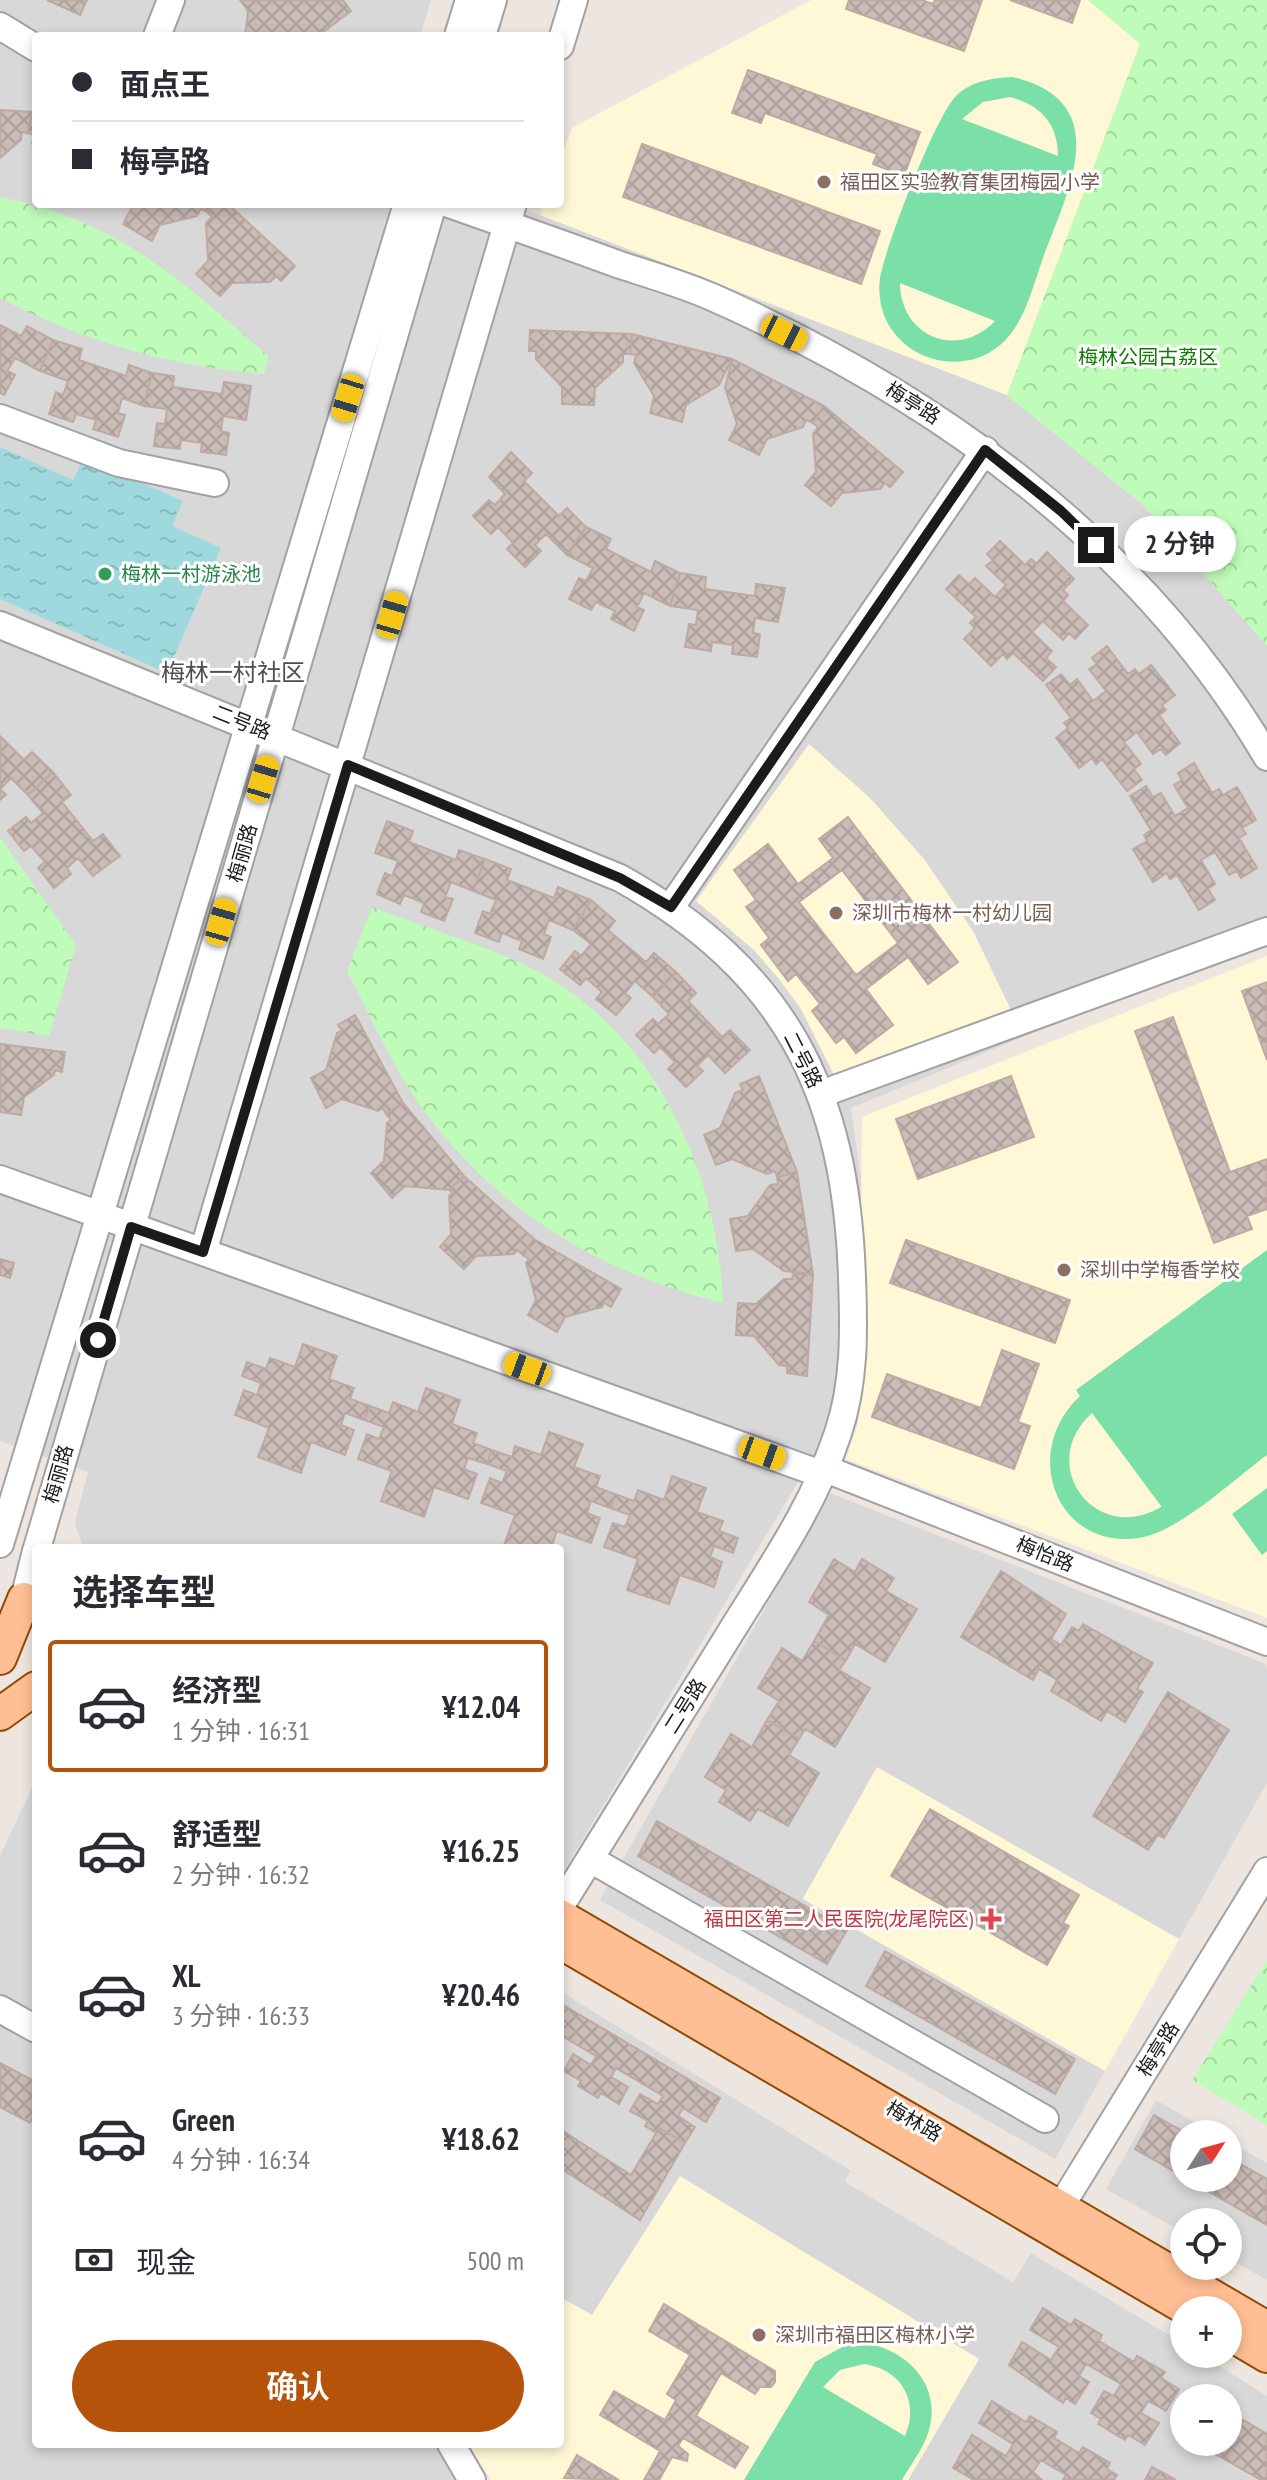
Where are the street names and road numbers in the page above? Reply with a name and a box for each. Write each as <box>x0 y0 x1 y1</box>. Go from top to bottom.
street label: 梅亭路 <box>881 376 945 430</box>
street label: 二号路 <box>209 699 275 745</box>
street label: 梅丽路 <box>221 821 263 885</box>
street label: 二号路 <box>778 1027 828 1093</box>
street label: 梅丽路 <box>37 1442 79 1506</box>
street label: 梅怡路 <box>1012 1531 1078 1577</box>
street label: 二号路 <box>658 1674 712 1738</box>
street label: 梅亭路 <box>1131 2017 1185 2081</box>
street label: 梅林路 <box>882 2095 946 2147</box>

